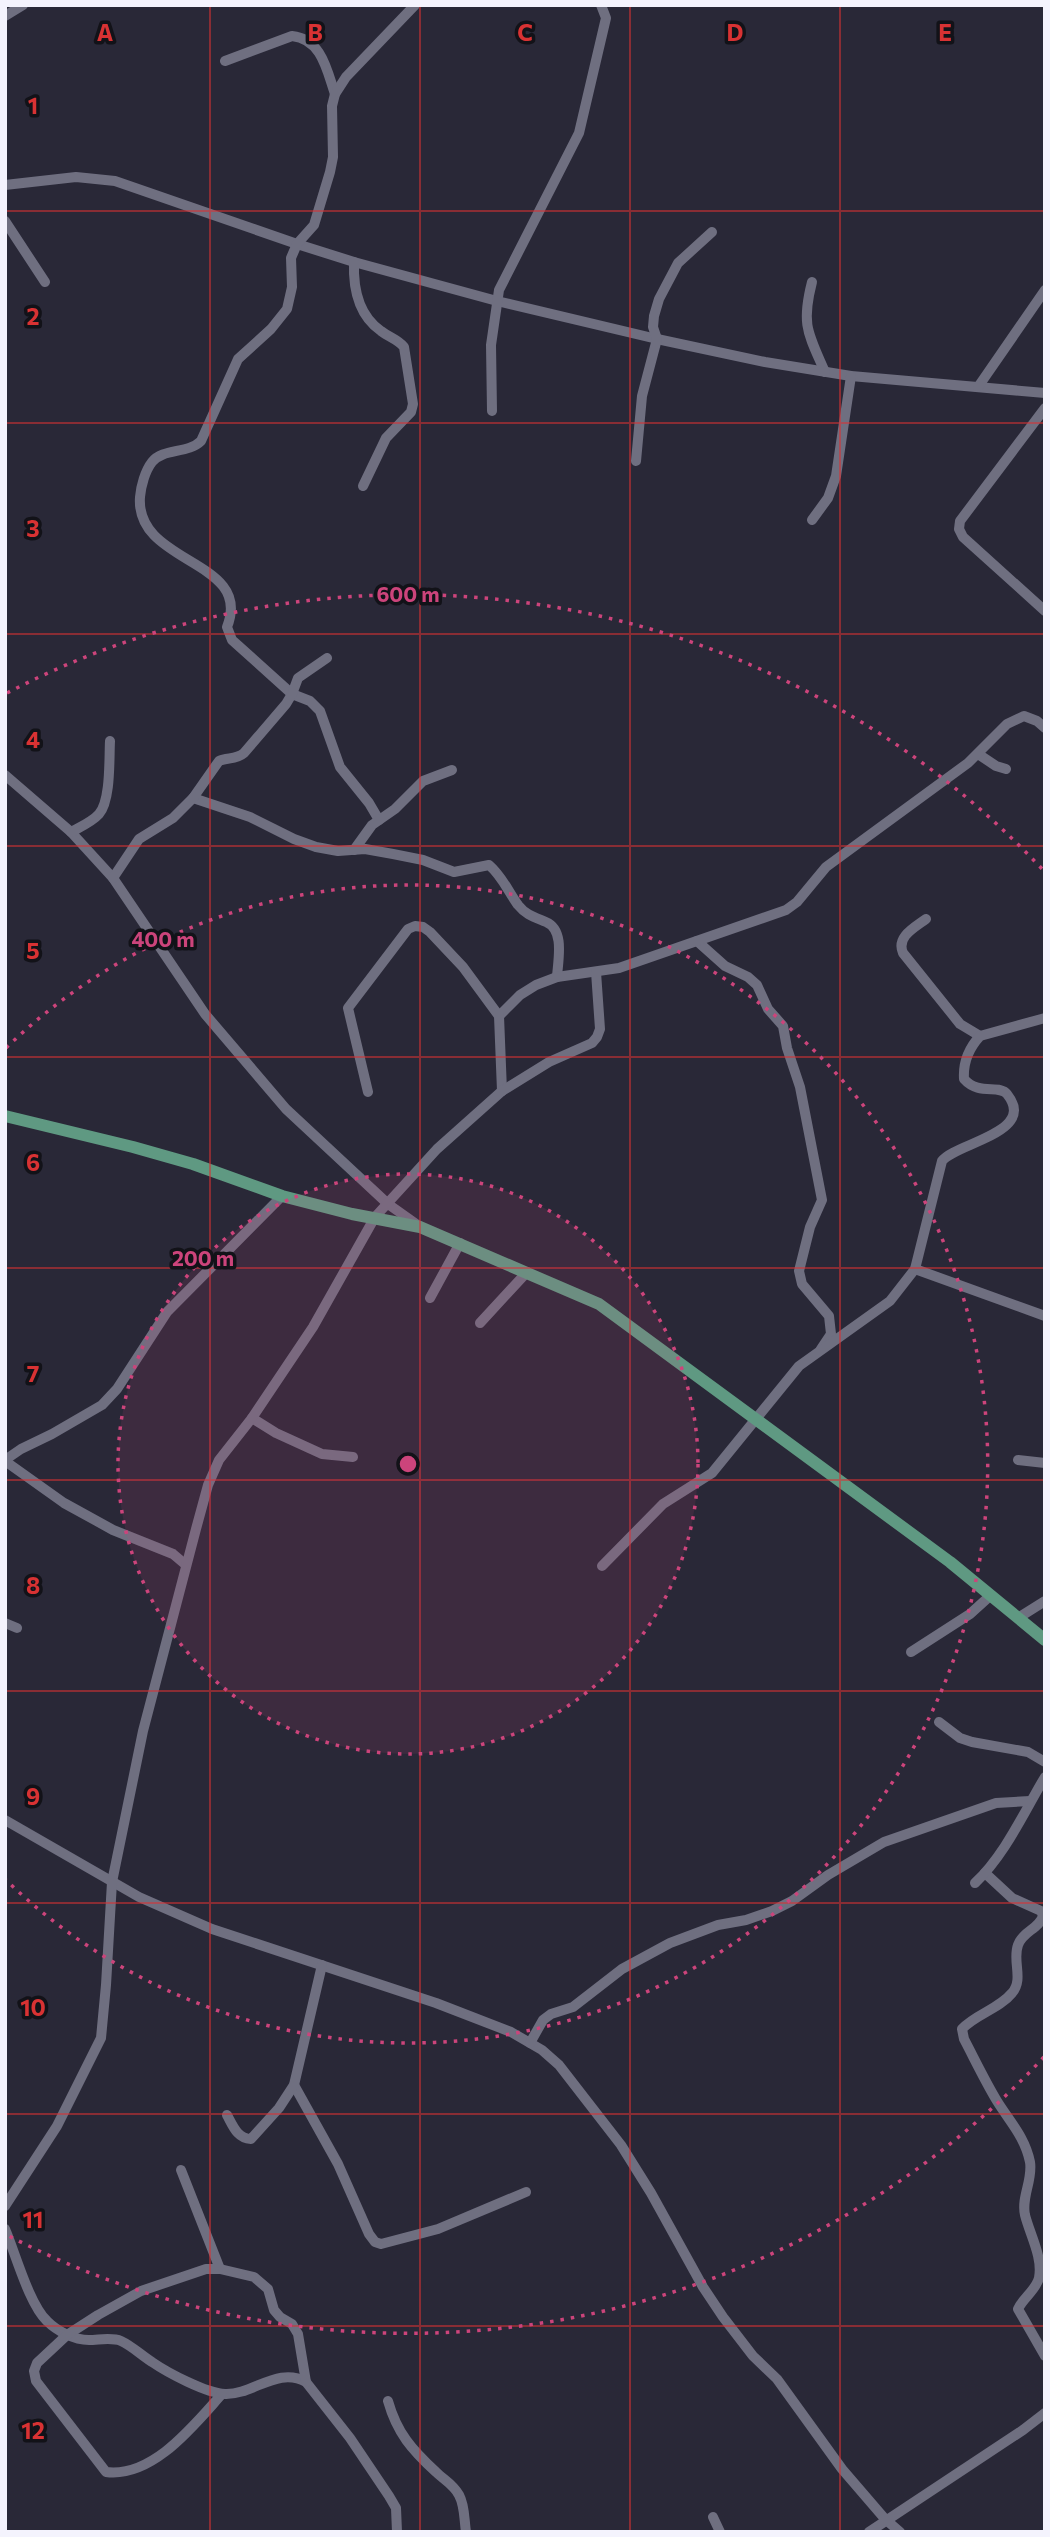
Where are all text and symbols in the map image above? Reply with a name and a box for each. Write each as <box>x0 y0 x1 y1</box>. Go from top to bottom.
text: A <box>97 18 114 46</box>
text: B <box>307 18 323 46</box>
text: C <box>517 18 533 46</box>
text: D <box>727 18 744 46</box>
text: E <box>938 18 952 46</box>
text: 1 <box>28 91 38 119</box>
text: 2 <box>26 302 40 330</box>
text: 3 <box>26 514 40 542</box>
text: 600 m <box>376 581 440 606</box>
text: 4 <box>26 725 40 753</box>
text: 400 m <box>131 926 195 951</box>
text: 5 <box>26 936 40 964</box>
text: 6 <box>26 1148 40 1176</box>
text: 200 m <box>172 1245 234 1270</box>
text: 7 <box>27 1359 39 1387</box>
centre of rings <box>396 1452 420 1476</box>
text: 8 <box>26 1571 40 1599</box>
text: 9 <box>26 1782 40 1810</box>
text: 10 <box>20 1993 46 2021</box>
text: 11 <box>23 2205 43 2233</box>
text: 12 <box>21 2416 45 2444</box>

